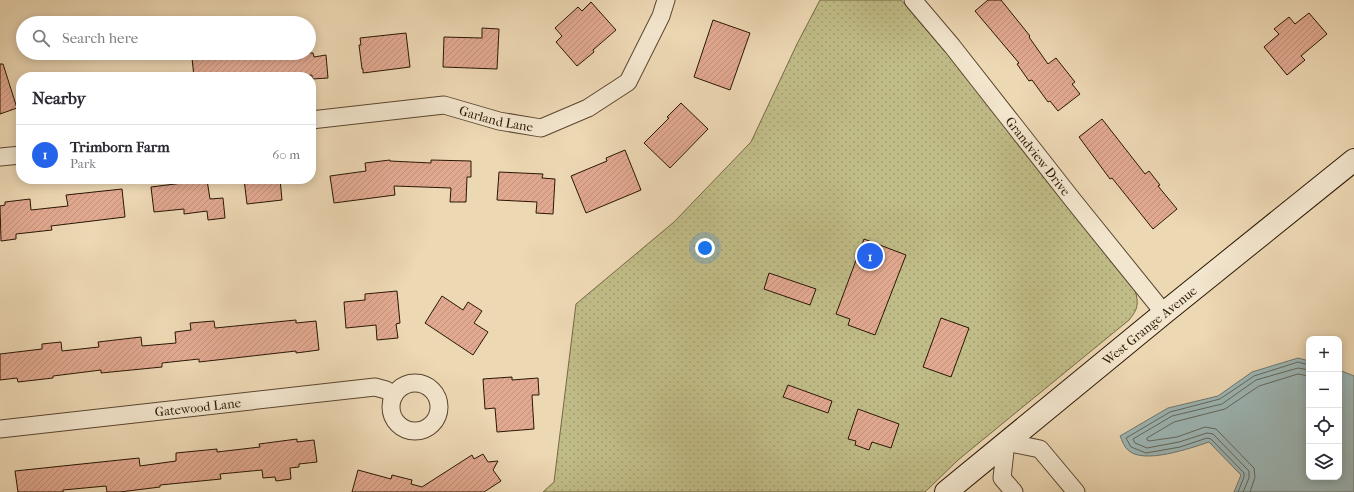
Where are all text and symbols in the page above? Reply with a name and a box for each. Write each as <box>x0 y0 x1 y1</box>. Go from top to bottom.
search box <box>16 16 316 60</box>
icon: search <box>30 27 52 49</box>
text: Search here <box>62 29 138 47</box>
text: Nearby <box>32 88 86 108</box>
street label: Garland Lane <box>458 103 535 135</box>
street label: Grandview Drive <box>1002 114 1074 199</box>
text: Trimborn Farm <box>70 138 170 156</box>
text: 1 <box>43 147 47 162</box>
text: 60 m <box>272 147 300 162</box>
text: Park <box>70 156 96 171</box>
your location <box>695 238 715 258</box>
pin: 1 <box>857 241 883 271</box>
street label: West Grange Avenue <box>1099 282 1200 369</box>
map controls <box>1306 336 1342 480</box>
button: + <box>1306 336 1342 372</box>
button: − <box>1306 372 1342 408</box>
street label: Gatewood Lane <box>154 395 242 420</box>
button: locate <box>1306 408 1342 444</box>
button: layers <box>1306 444 1342 480</box>

